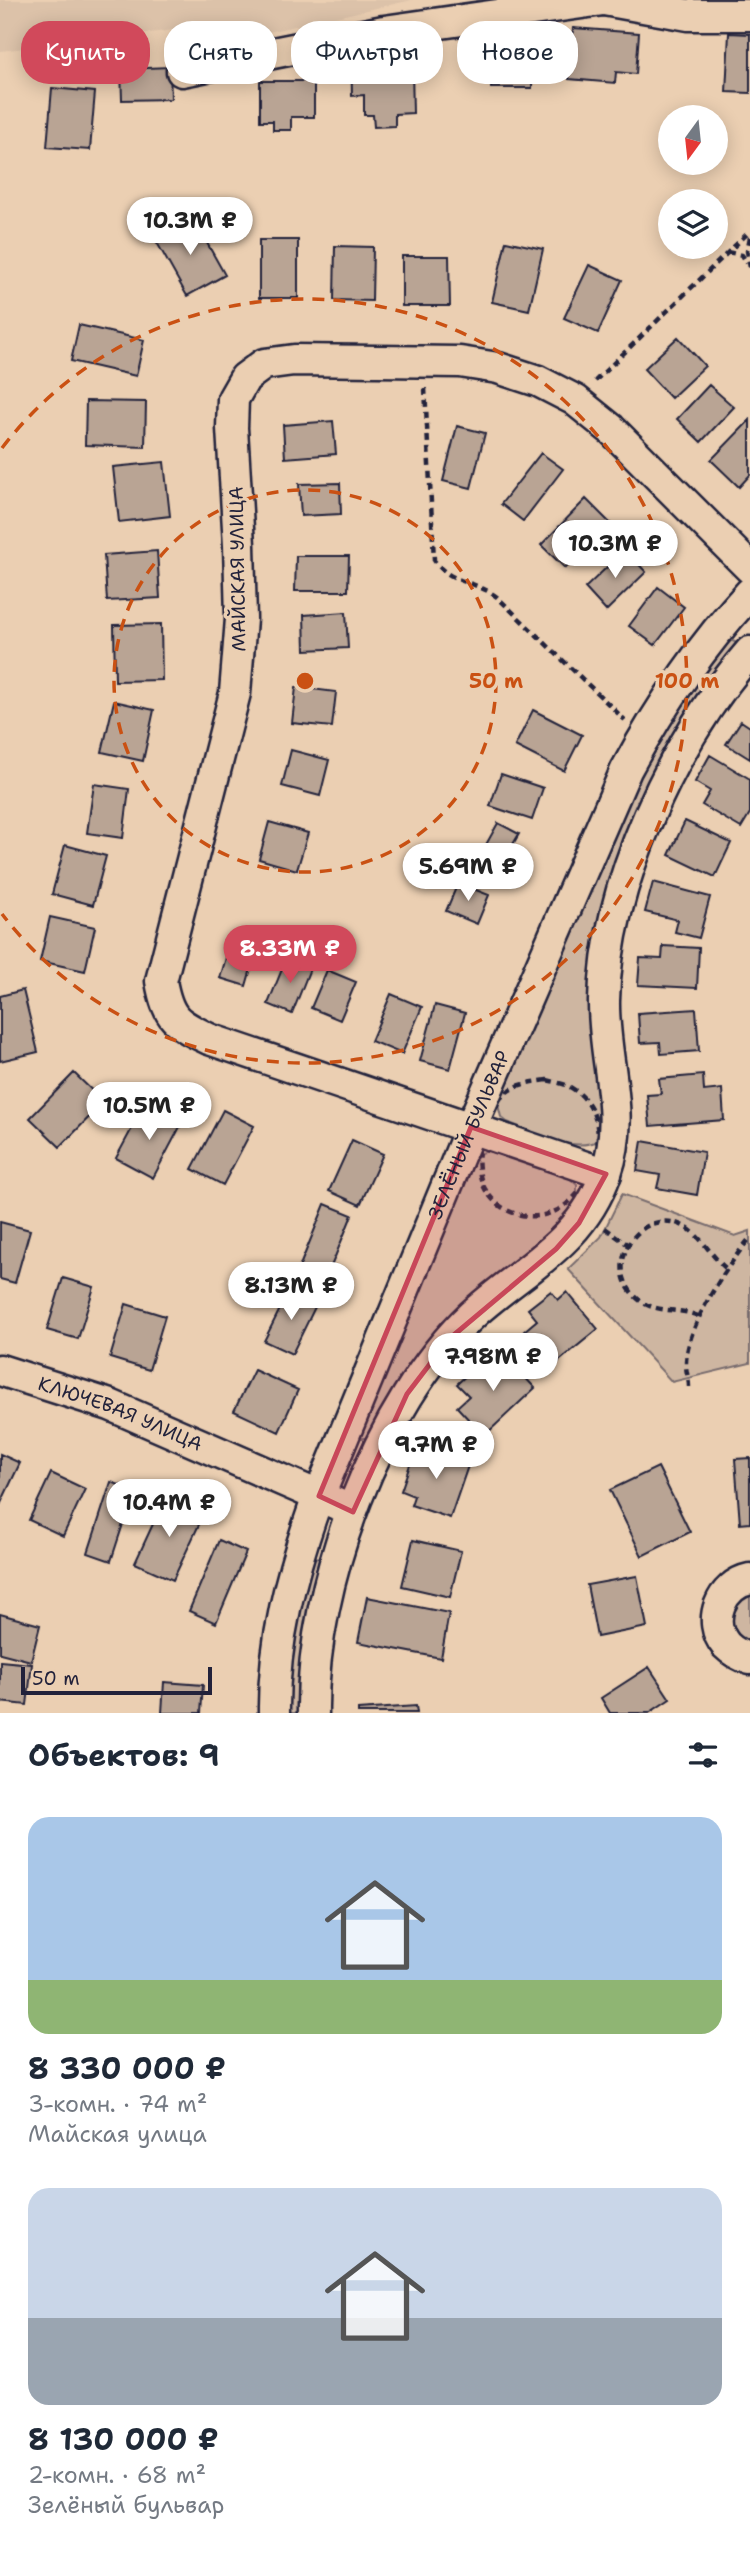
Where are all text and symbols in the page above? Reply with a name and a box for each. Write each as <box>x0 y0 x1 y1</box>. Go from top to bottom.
chip: Купить <box>21 21 150 84</box>
chip: Снять <box>164 21 277 84</box>
chip: Фильтры <box>291 21 443 84</box>
chip: Новое <box>457 21 578 84</box>
north arrow <box>658 105 728 175</box>
map controls <box>658 105 728 259</box>
button: layers <box>658 189 728 259</box>
pin: 10.3M ₽ <box>125 198 255 257</box>
text: 10.3M ₽ <box>143 205 237 235</box>
street label: МАЙСКАЯ УЛИЦА <box>224 486 251 652</box>
pin: 10.3M ₽ <box>550 520 680 580</box>
text: 10.3M ₽ <box>568 528 662 558</box>
text: 50 m <box>469 667 523 695</box>
text: 100 m <box>655 667 719 695</box>
centre of rings <box>293 669 317 693</box>
pin: 5.69M ₽ <box>403 844 533 903</box>
text: 5.69M ₽ <box>419 851 517 881</box>
pin: 8.33M ₽ <box>225 926 355 985</box>
text: 8.33M ₽ <box>240 933 340 963</box>
street label: ЗЕЛЁНЫЙ БУЛЬВАР <box>422 1047 516 1223</box>
pin: 10.5M ₽ <box>84 1082 214 1142</box>
text: 10.5M ₽ <box>102 1090 196 1120</box>
pin: 8.13M ₽ <box>226 1262 356 1322</box>
text: 8.13M ₽ <box>244 1270 338 1300</box>
pin: 7.98M ₽ <box>428 1334 558 1393</box>
text: 7.98M ₽ <box>444 1341 542 1371</box>
street label: КЛЮЧЕВАЯ УЛИЦА <box>35 1371 206 1457</box>
pin: 9.7M ₽ <box>379 1422 493 1481</box>
text: 9.7M ₽ <box>394 1429 478 1459</box>
pin: 10.4M ₽ <box>104 1480 234 1539</box>
text: 10.4M ₽ <box>122 1487 216 1517</box>
scale bar <box>21 1664 212 1696</box>
text: 50 m <box>32 1666 80 1691</box>
text: Объектов: 9 <box>28 1735 220 1776</box>
icon: filters <box>684 1736 722 1774</box>
icon: home <box>312 1862 438 1988</box>
text: 8 330 000 ₽ <box>28 2048 226 2089</box>
text: 3-комн. · 74 m² <box>28 2089 207 2119</box>
text: Майская улица <box>28 2119 207 2149</box>
icon: home <box>312 2233 438 2359</box>
text: 8 130 000 ₽ <box>28 2419 219 2460</box>
text: 2-комн. · 68 m² <box>28 2460 206 2490</box>
text: Зелёный бульвар <box>28 2490 224 2520</box>

